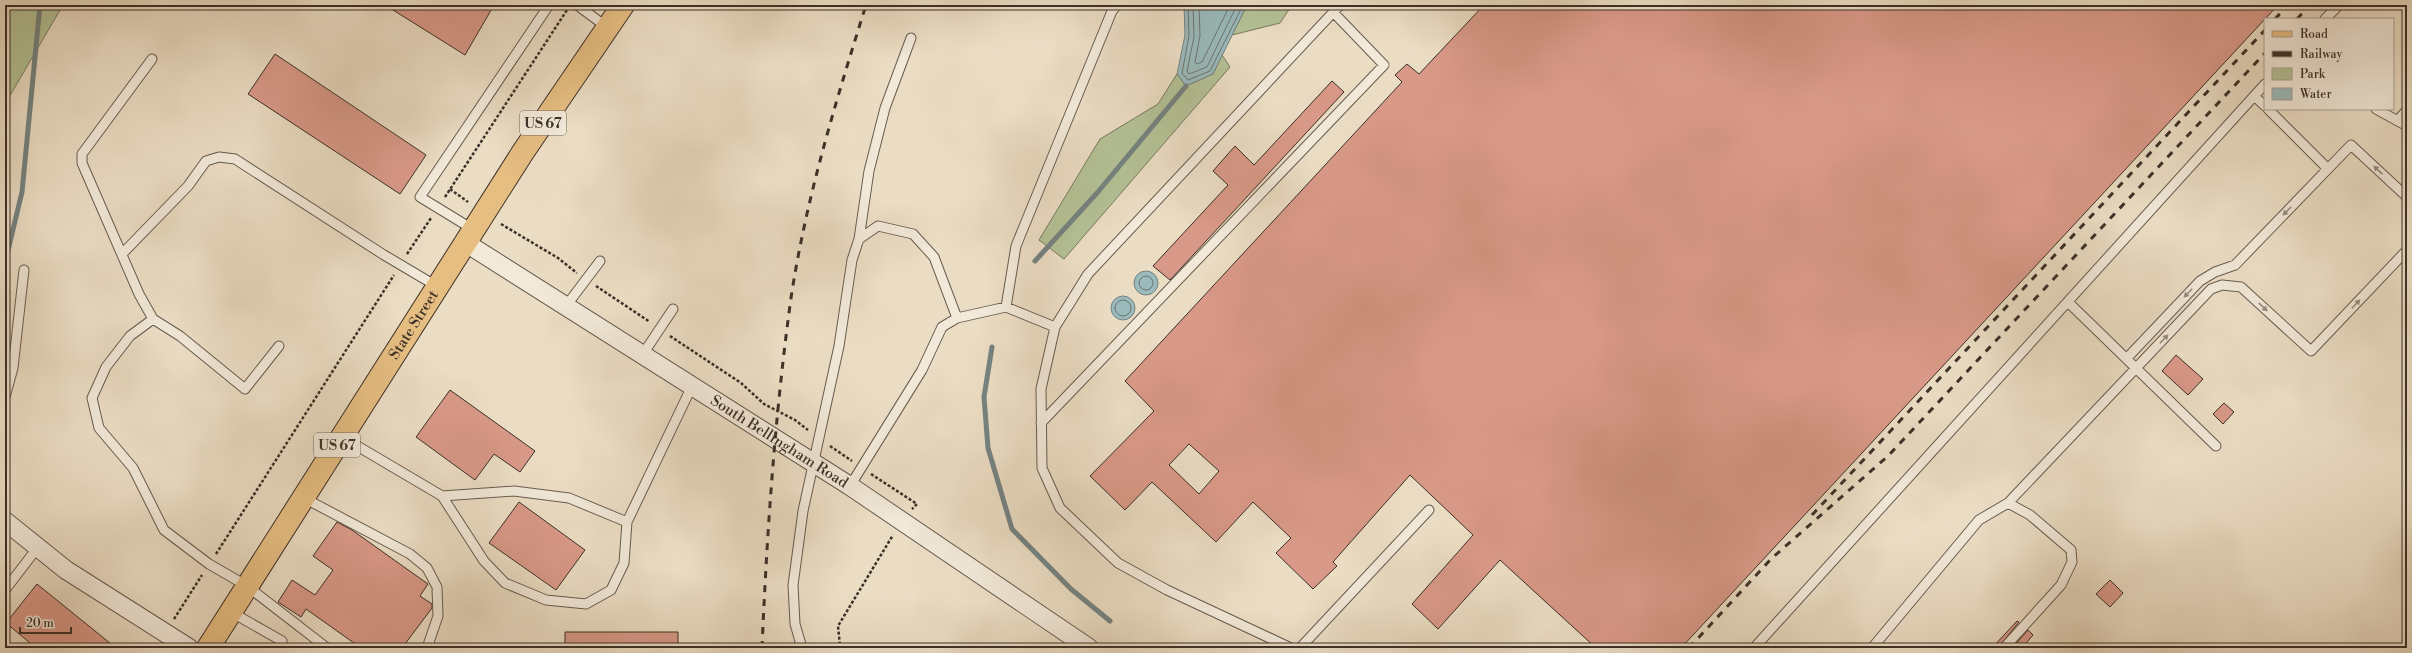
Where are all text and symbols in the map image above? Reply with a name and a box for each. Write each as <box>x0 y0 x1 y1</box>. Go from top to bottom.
legend <box>2264 18 2394 110</box>
text: Road <box>2300 27 2328 42</box>
text: Railway <box>2300 47 2342 62</box>
text: Park <box>2300 67 2326 82</box>
text: Water <box>2299 87 2332 102</box>
road number: US 67 <box>520 111 566 135</box>
one-way arrow <box>2373 166 2383 175</box>
one-way arrow <box>2282 206 2291 216</box>
street label: State Street <box>385 286 443 363</box>
one-way arrow <box>2184 288 2193 298</box>
one-way arrow <box>2351 299 2360 308</box>
one-way arrow <box>2258 303 2269 312</box>
one-way arrow <box>2159 334 2169 344</box>
street label: South Bellingham Road <box>707 391 852 493</box>
road number: US 67 <box>314 433 360 457</box>
scale bar <box>20 609 71 635</box>
text: 20 m <box>26 616 54 631</box>

